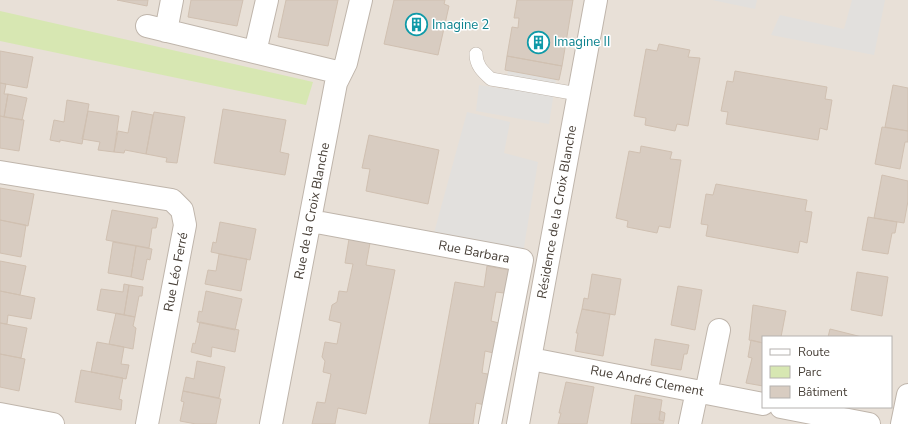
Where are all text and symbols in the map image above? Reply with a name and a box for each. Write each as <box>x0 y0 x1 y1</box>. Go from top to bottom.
building icon: Imagine 2 <box>403 12 429 38</box>
place label: Imagine 2 <box>432 16 489 34</box>
building icon: Imagine II <box>525 29 551 55</box>
place label: Imagine II <box>554 33 610 51</box>
street label: Résidence de la Croix Blanche <box>533 124 581 300</box>
street label: Rue de la Croix Blanche <box>290 141 334 281</box>
street label: Rue Léo Ferré <box>159 231 193 313</box>
street label: Rue Barbara <box>437 236 511 268</box>
legend <box>762 336 892 408</box>
text: Route <box>798 344 830 360</box>
street label: Rue André Clement <box>589 361 706 401</box>
text: Parc <box>798 364 822 380</box>
text: Bâtiment <box>798 384 848 400</box>

